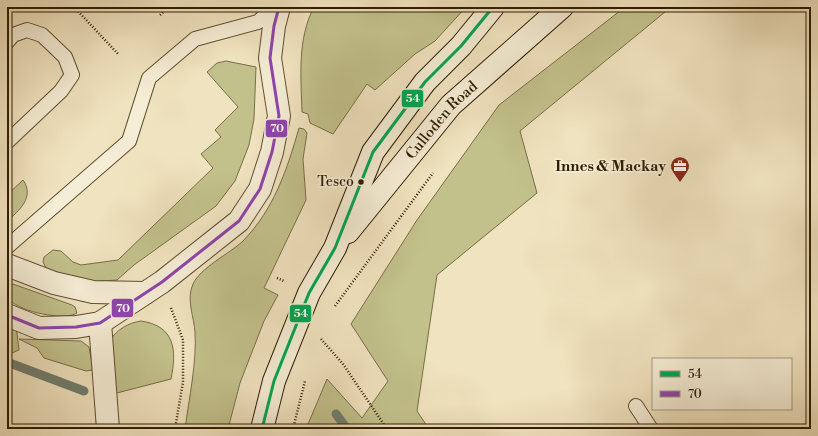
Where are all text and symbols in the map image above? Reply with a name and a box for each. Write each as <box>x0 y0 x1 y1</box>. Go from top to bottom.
street label: Culloden Road <box>401 76 482 163</box>
line badge: 54 <box>401 89 424 108</box>
text: 54 <box>406 92 420 106</box>
line badge: 70 <box>265 119 288 138</box>
text: 70 <box>270 122 284 136</box>
office icon: Innes & Mackay <box>669 155 691 183</box>
place label: Innes & Mackay <box>555 157 666 176</box>
place label: Tesco <box>317 173 354 191</box>
marker: Tesco <box>356 177 366 187</box>
line badge: 70 <box>111 298 134 318</box>
text: 70 <box>116 302 130 316</box>
line badge: 54 <box>289 304 312 323</box>
text: 54 <box>294 307 308 321</box>
legend <box>652 358 792 410</box>
text: 54 <box>688 367 702 382</box>
text: 70 <box>688 387 702 402</box>

